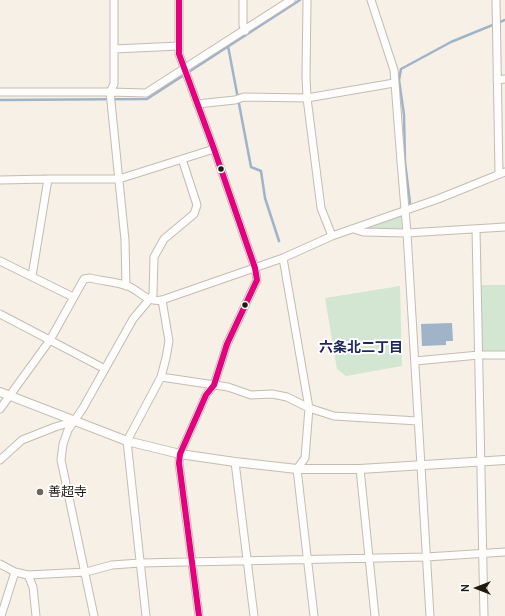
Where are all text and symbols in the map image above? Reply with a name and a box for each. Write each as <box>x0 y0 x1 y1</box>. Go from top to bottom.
unlabelled marker <box>216 164 226 174</box>
unlabelled marker <box>240 300 250 310</box>
district label: 六条北二丁目 <box>319 340 403 356</box>
place label: 善超寺 <box>48 484 87 500</box>
marker: 善超寺 <box>35 487 45 497</box>
north arrow <box>457 568 497 608</box>
text: N <box>458 584 472 592</box>

